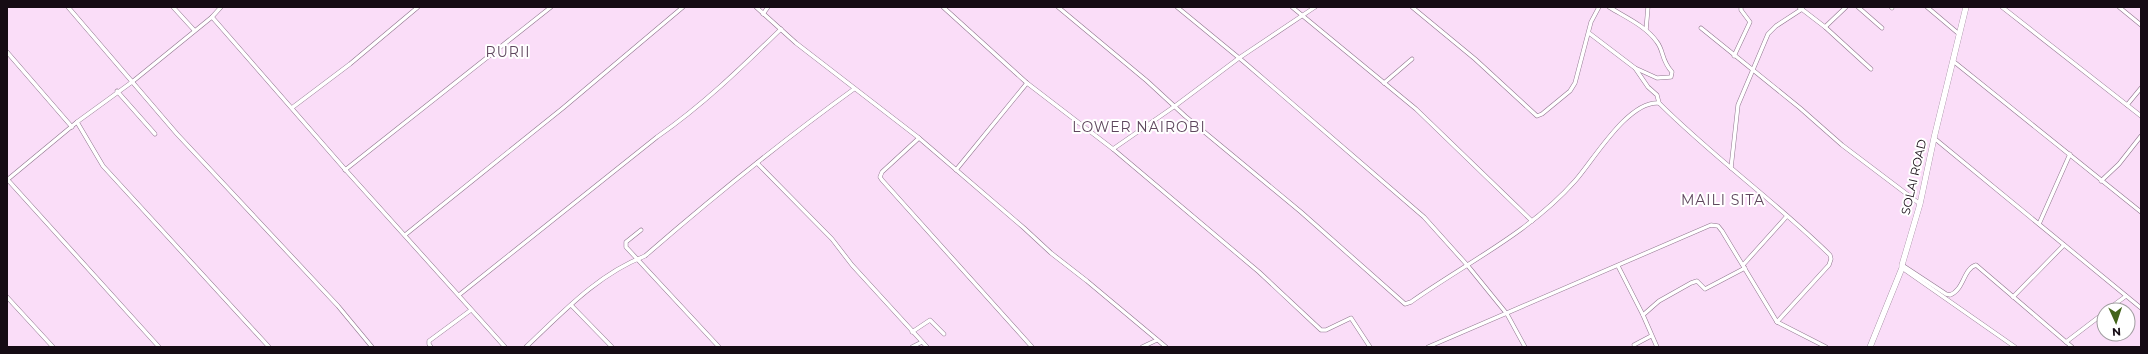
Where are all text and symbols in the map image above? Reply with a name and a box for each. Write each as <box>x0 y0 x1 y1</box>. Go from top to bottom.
district label: RURII <box>486 43 530 61</box>
district label: LOWER NAIROBI <box>1072 118 1206 136</box>
street label: SOLAI ROAD <box>1898 138 1930 216</box>
district label: MAILI SITA <box>1681 191 1765 209</box>
north arrow <box>2096 302 2136 342</box>
text: N <box>2112 325 2121 339</box>

